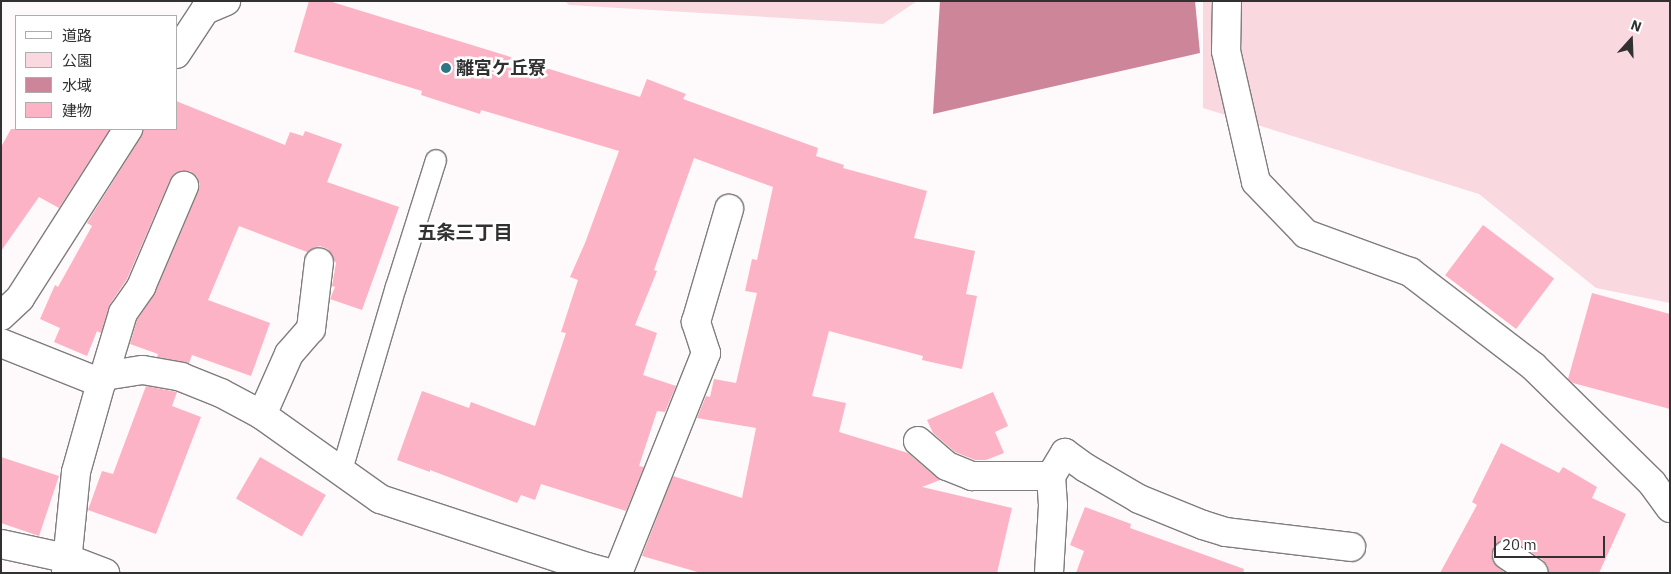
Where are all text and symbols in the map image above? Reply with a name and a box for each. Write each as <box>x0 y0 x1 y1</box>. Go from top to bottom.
legend <box>15 15 178 130</box>
north arrow <box>1606 15 1656 65</box>
text: N <box>1628 16 1644 36</box>
text: 道路 <box>62 26 92 45</box>
text: 公園 <box>62 51 92 70</box>
place label: 離宮ケ丘寮 <box>456 57 546 79</box>
marker: 離宮ケ丘寮 <box>440 62 452 74</box>
text: 水域 <box>62 76 92 95</box>
text: 建物 <box>62 101 92 120</box>
district label: 五条三丁目 <box>418 222 512 244</box>
scale bar <box>1496 526 1607 558</box>
text: 20 m <box>1502 535 1537 554</box>

